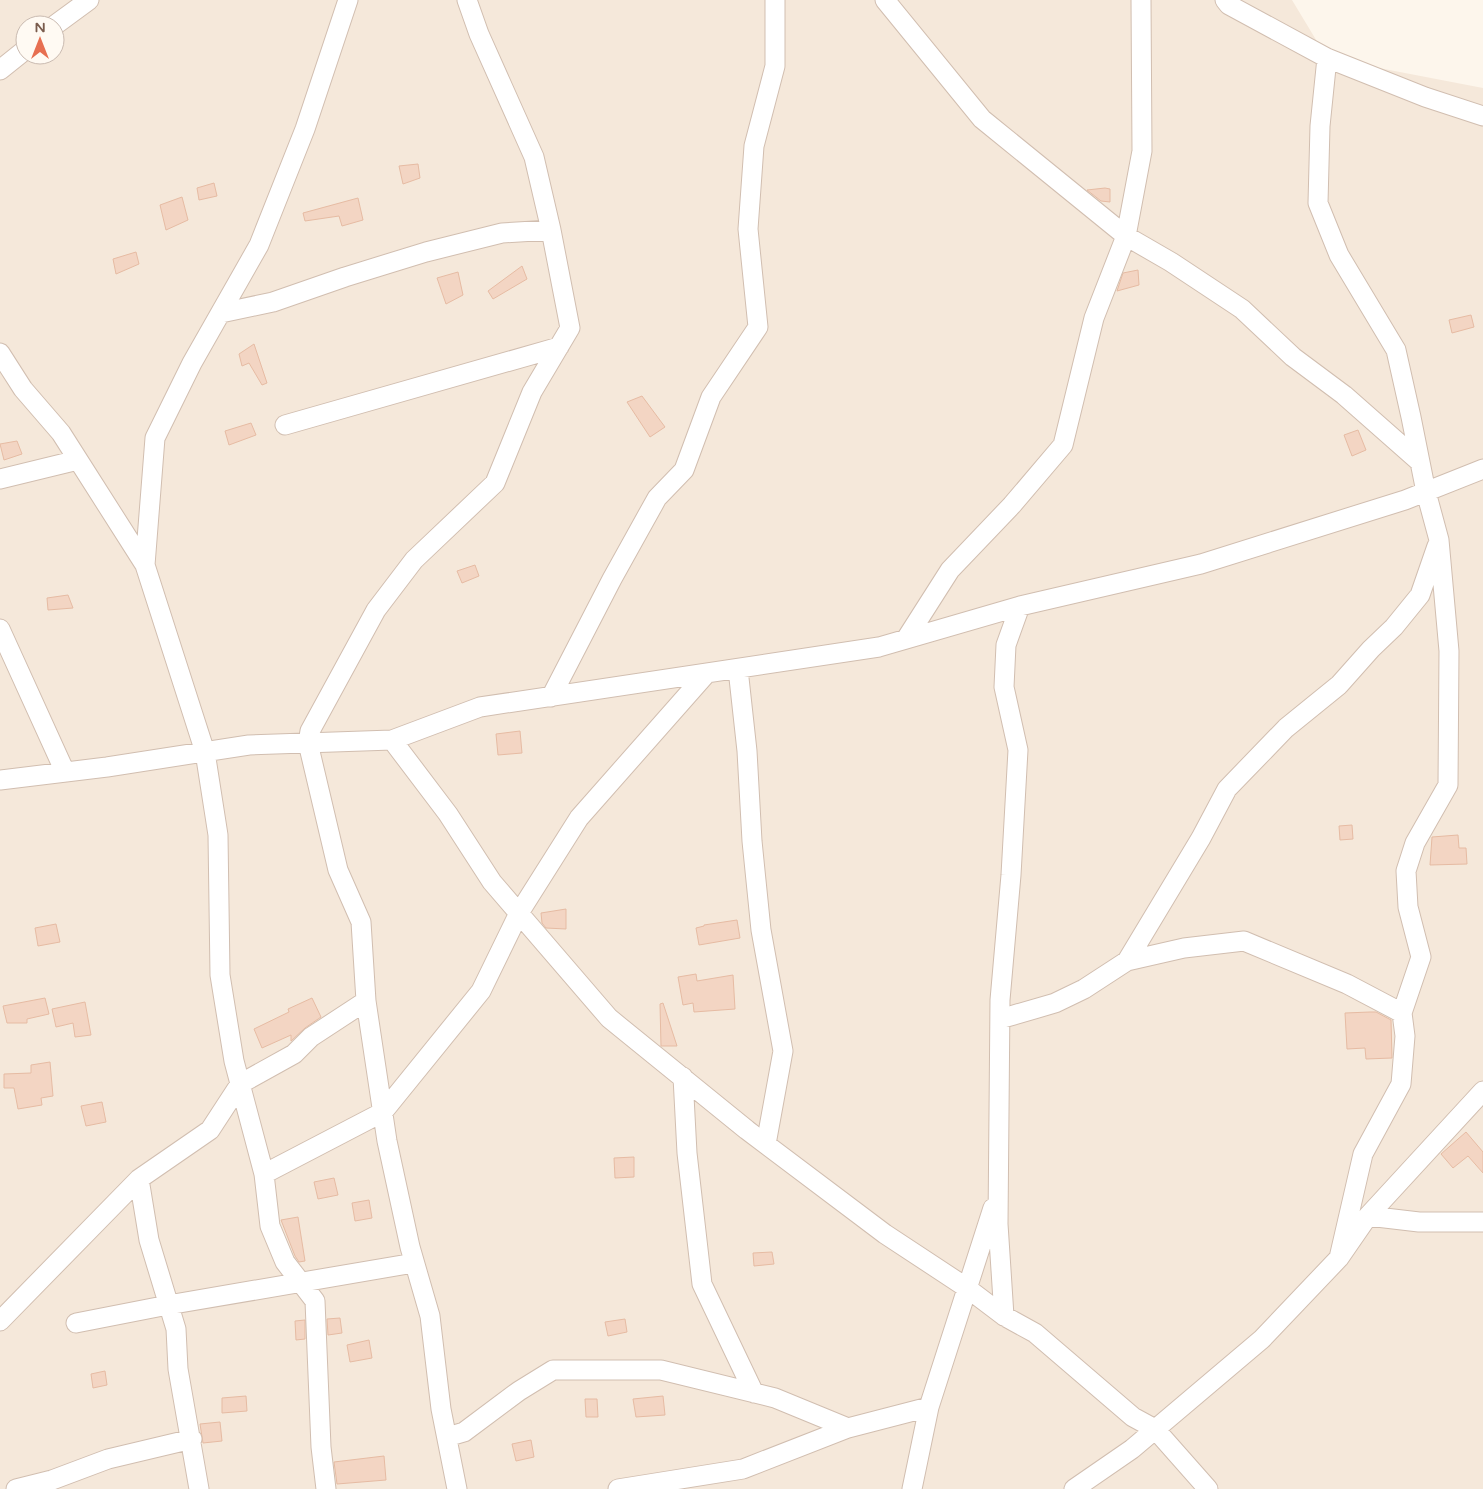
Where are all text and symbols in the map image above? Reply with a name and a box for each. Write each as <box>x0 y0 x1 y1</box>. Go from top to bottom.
north arrow <box>15 15 65 65</box>
text: N <box>34 19 46 36</box>

